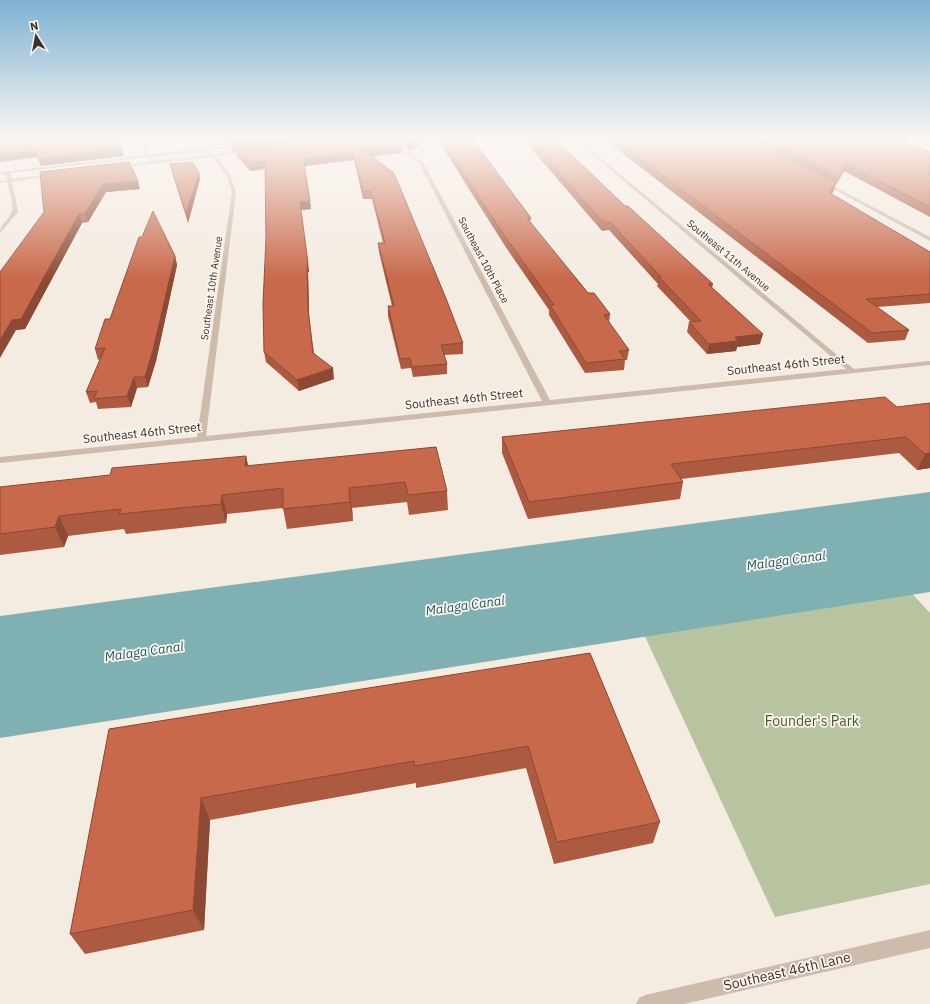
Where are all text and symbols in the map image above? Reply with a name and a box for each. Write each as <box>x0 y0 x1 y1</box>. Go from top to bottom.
north arrow <box>16 16 56 56</box>
text: N <box>29 19 39 34</box>
street label: Southeast 10th Place <box>455 215 512 306</box>
street label: Southeast 11th Avenue <box>684 217 773 294</box>
street label: Southeast 10th Avenue <box>198 235 225 341</box>
street label: Southeast 46th Street <box>726 351 846 378</box>
street label: Southeast 46th Street <box>404 385 524 412</box>
street label: Southeast 46th Street <box>82 419 202 446</box>
water label: Malaga Canal <box>745 546 827 574</box>
water label: Malaga Canal <box>424 591 506 619</box>
water label: Malaga Canal <box>103 637 185 665</box>
park label: Founder's Park <box>765 712 860 730</box>
street label: Southeast 46th Lane <box>722 948 853 994</box>

